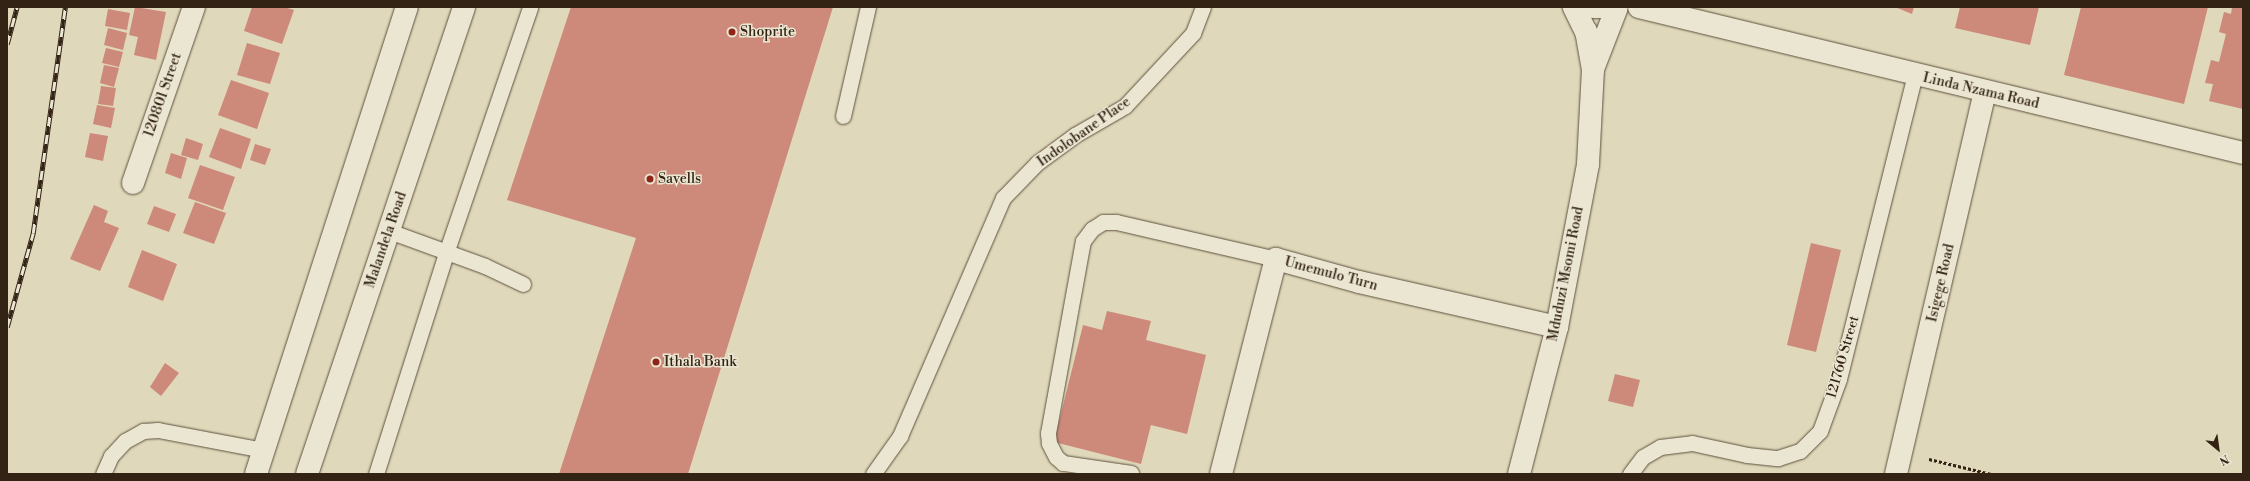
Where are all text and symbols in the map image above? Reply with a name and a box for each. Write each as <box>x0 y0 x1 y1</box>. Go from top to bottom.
place label: Shoprite <box>740 24 795 40</box>
marker: Shoprite <box>727 27 737 37</box>
street label: 120801 Street <box>141 51 185 139</box>
street label: Linda Nzama Road <box>1921 69 2041 113</box>
street label: Indolobane Place <box>1034 94 1134 170</box>
place label: Savells <box>658 171 701 187</box>
marker: Savells <box>645 174 655 184</box>
street label: Malandela Road <box>362 190 410 290</box>
street label: Mduduzi Msomi Road <box>1545 205 1587 343</box>
street label: Isigege Road <box>1924 242 1958 324</box>
street label: Umemulo Turn <box>1283 253 1379 295</box>
street label: 121760 Street <box>1823 314 1863 400</box>
place label: Ithala Bank <box>664 354 737 370</box>
marker: Ithala Bank <box>651 357 661 367</box>
north arrow <box>2198 429 2238 469</box>
text: N <box>2217 451 2231 468</box>

